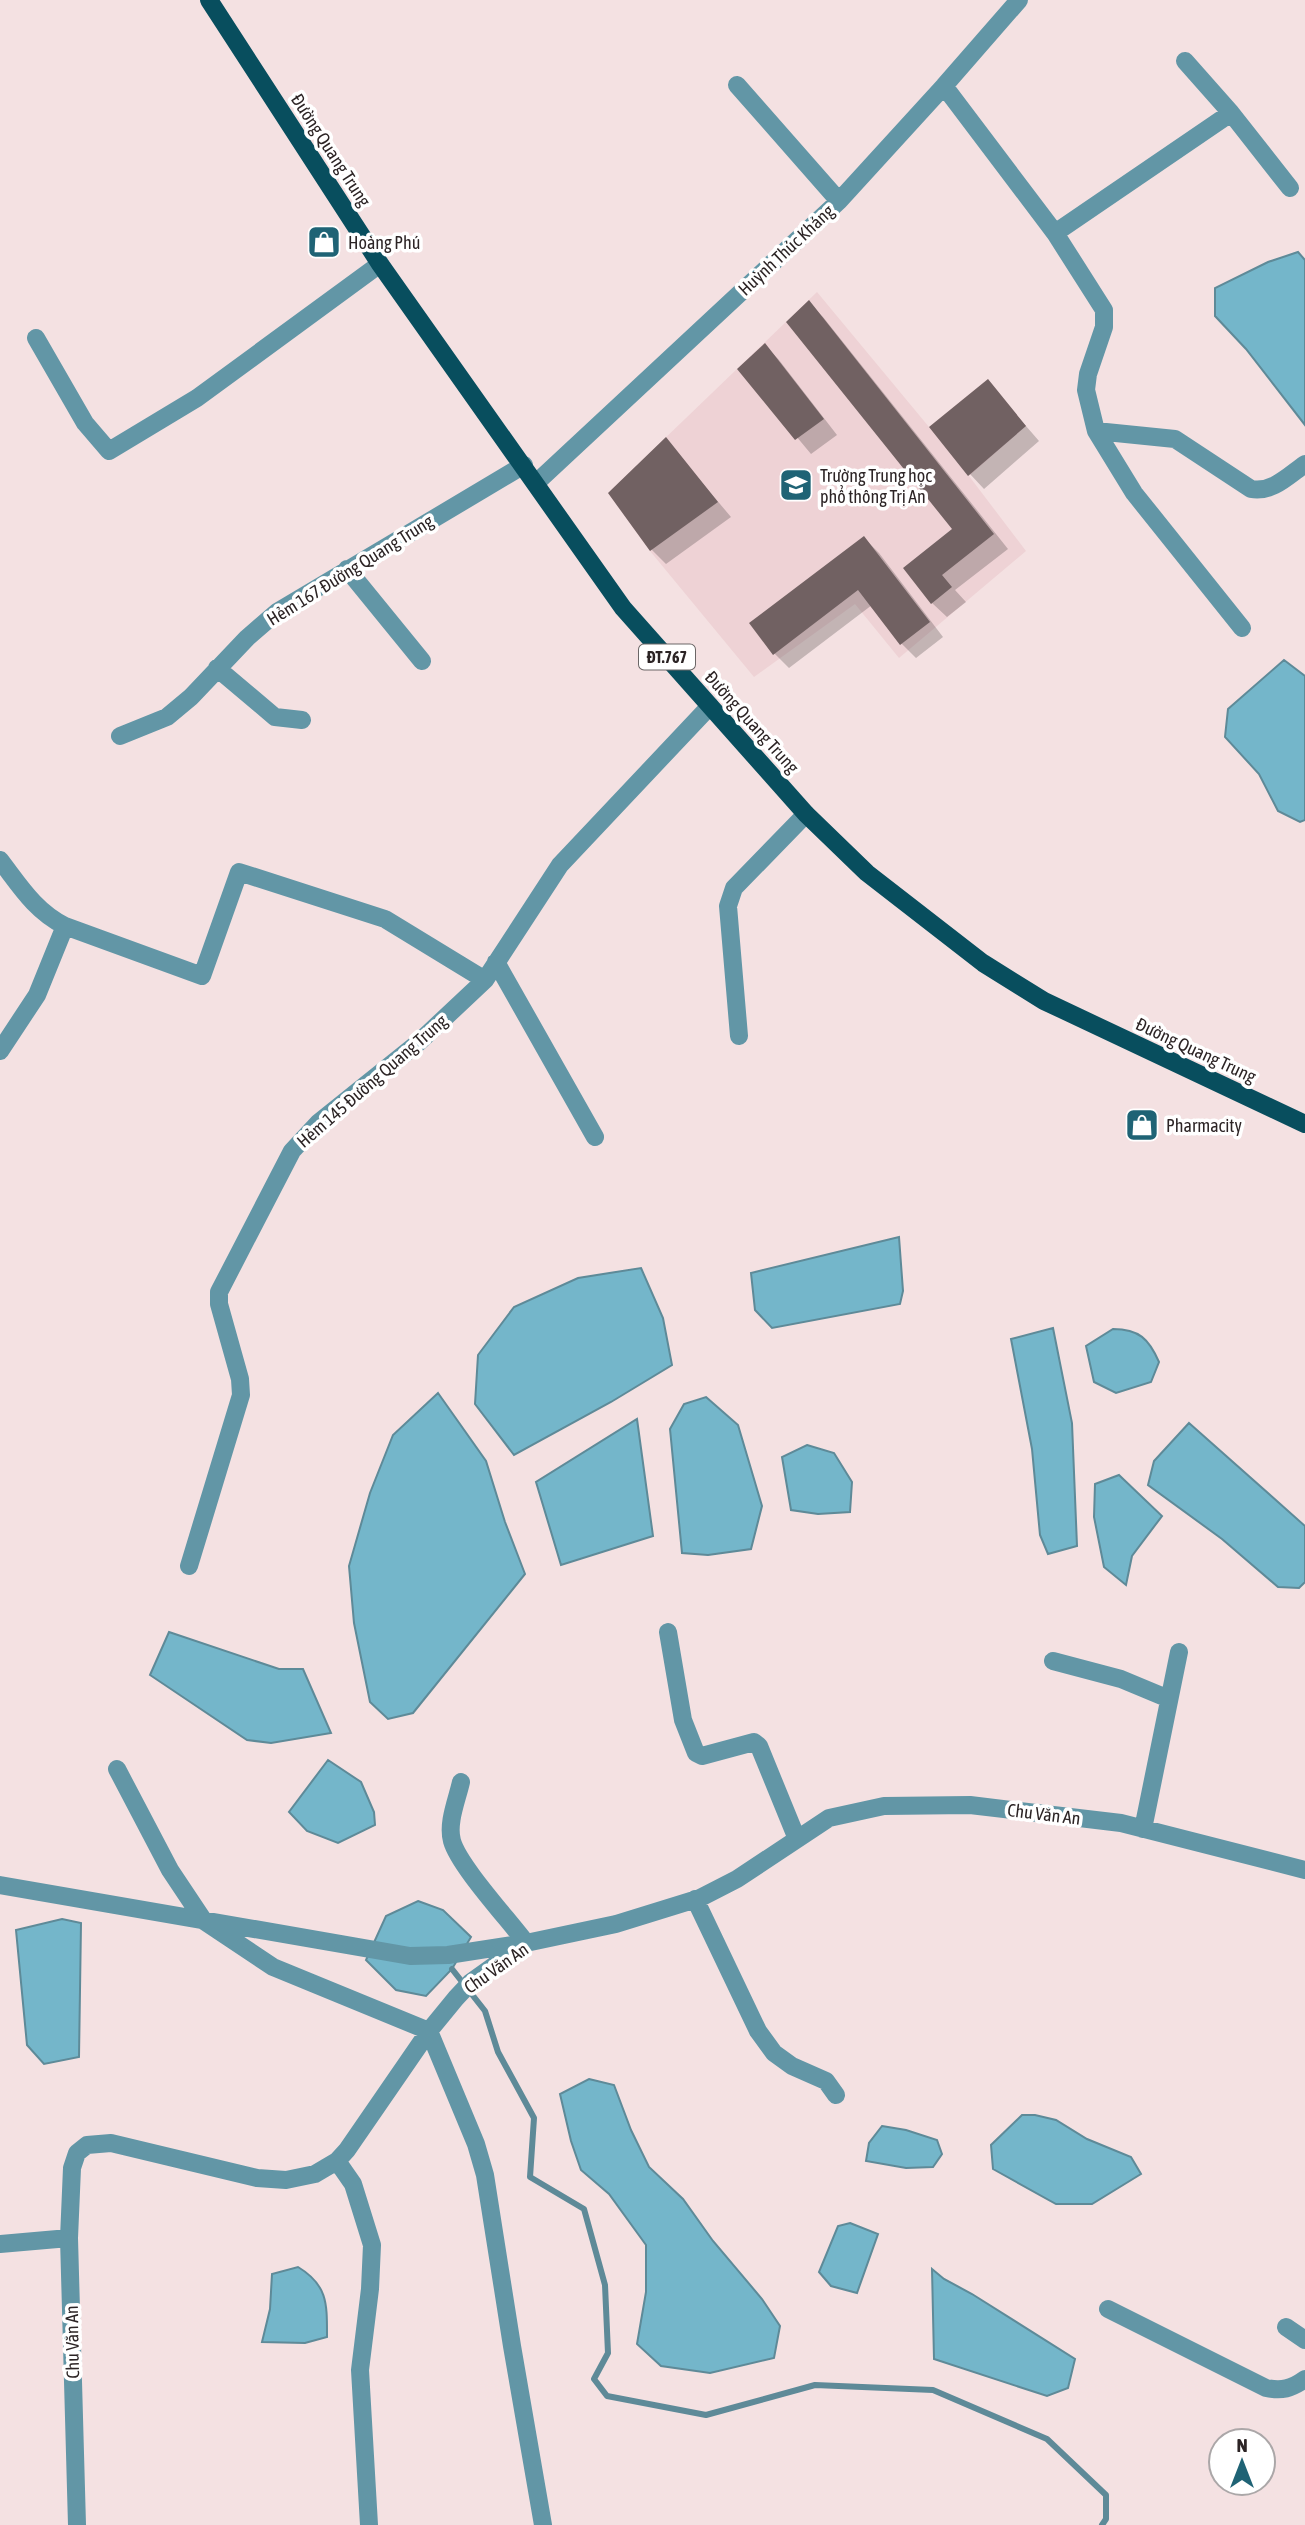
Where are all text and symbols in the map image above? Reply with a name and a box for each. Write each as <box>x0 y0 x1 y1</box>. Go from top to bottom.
street label: Đường Quang Trung <box>287 90 375 210</box>
street label: Huỳnh Thúc Kháng <box>734 200 838 300</box>
shop icon: Hoàng Phú <box>305 223 343 261</box>
place label: Hoàng Phú <box>348 232 420 253</box>
place label: Trường Trung học phổ thông Trị An <box>820 465 932 507</box>
school or university icon: Trường Trung học phổ thông Trị An <box>777 466 815 504</box>
street label: Hẻm 167 Đường Quang Trung <box>263 510 437 630</box>
road number: ĐT.767 <box>639 644 695 670</box>
street label: Đường Quang Trung <box>701 667 803 778</box>
street label: Hẻm 145 Đường Quang Trung <box>293 1010 451 1152</box>
street label: Đường Quang Trung <box>1133 1013 1260 1087</box>
shop icon: Pharmacity <box>1123 1106 1161 1144</box>
place label: Pharmacity <box>1166 1115 1242 1136</box>
street label: Chu Văn An <box>1006 1799 1082 1829</box>
street label: Chu Văn An <box>460 1938 532 1998</box>
street label: Chu Văn An <box>61 2305 83 2379</box>
north arrow <box>1207 2427 1277 2497</box>
text: N <box>1236 2434 1248 2456</box>

